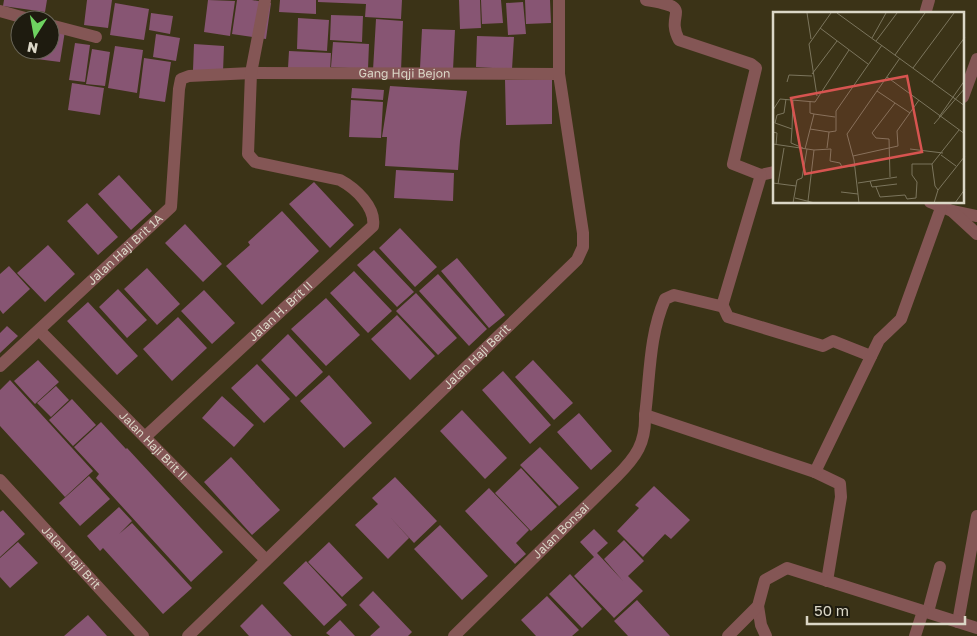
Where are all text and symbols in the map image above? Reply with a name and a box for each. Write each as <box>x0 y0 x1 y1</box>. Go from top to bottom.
north arrow <box>10 10 60 60</box>
inset map <box>773 12 964 204</box>
text: N <box>26 39 39 58</box>
street label: Gang Hqji Bejon <box>358 65 450 81</box>
street label: Jalan Haji Brit 1A <box>84 211 166 288</box>
street label: Jalan H. Brit II <box>245 278 315 344</box>
street label: Jalan Haji Berit <box>440 320 514 392</box>
street label: Jalan Haji Brit II <box>116 408 191 483</box>
street label: Jalan Bonsai <box>529 499 592 562</box>
street label: Jalan Haji Brit <box>39 522 104 592</box>
scale bar <box>807 594 964 626</box>
text: 50 m <box>814 601 849 619</box>

